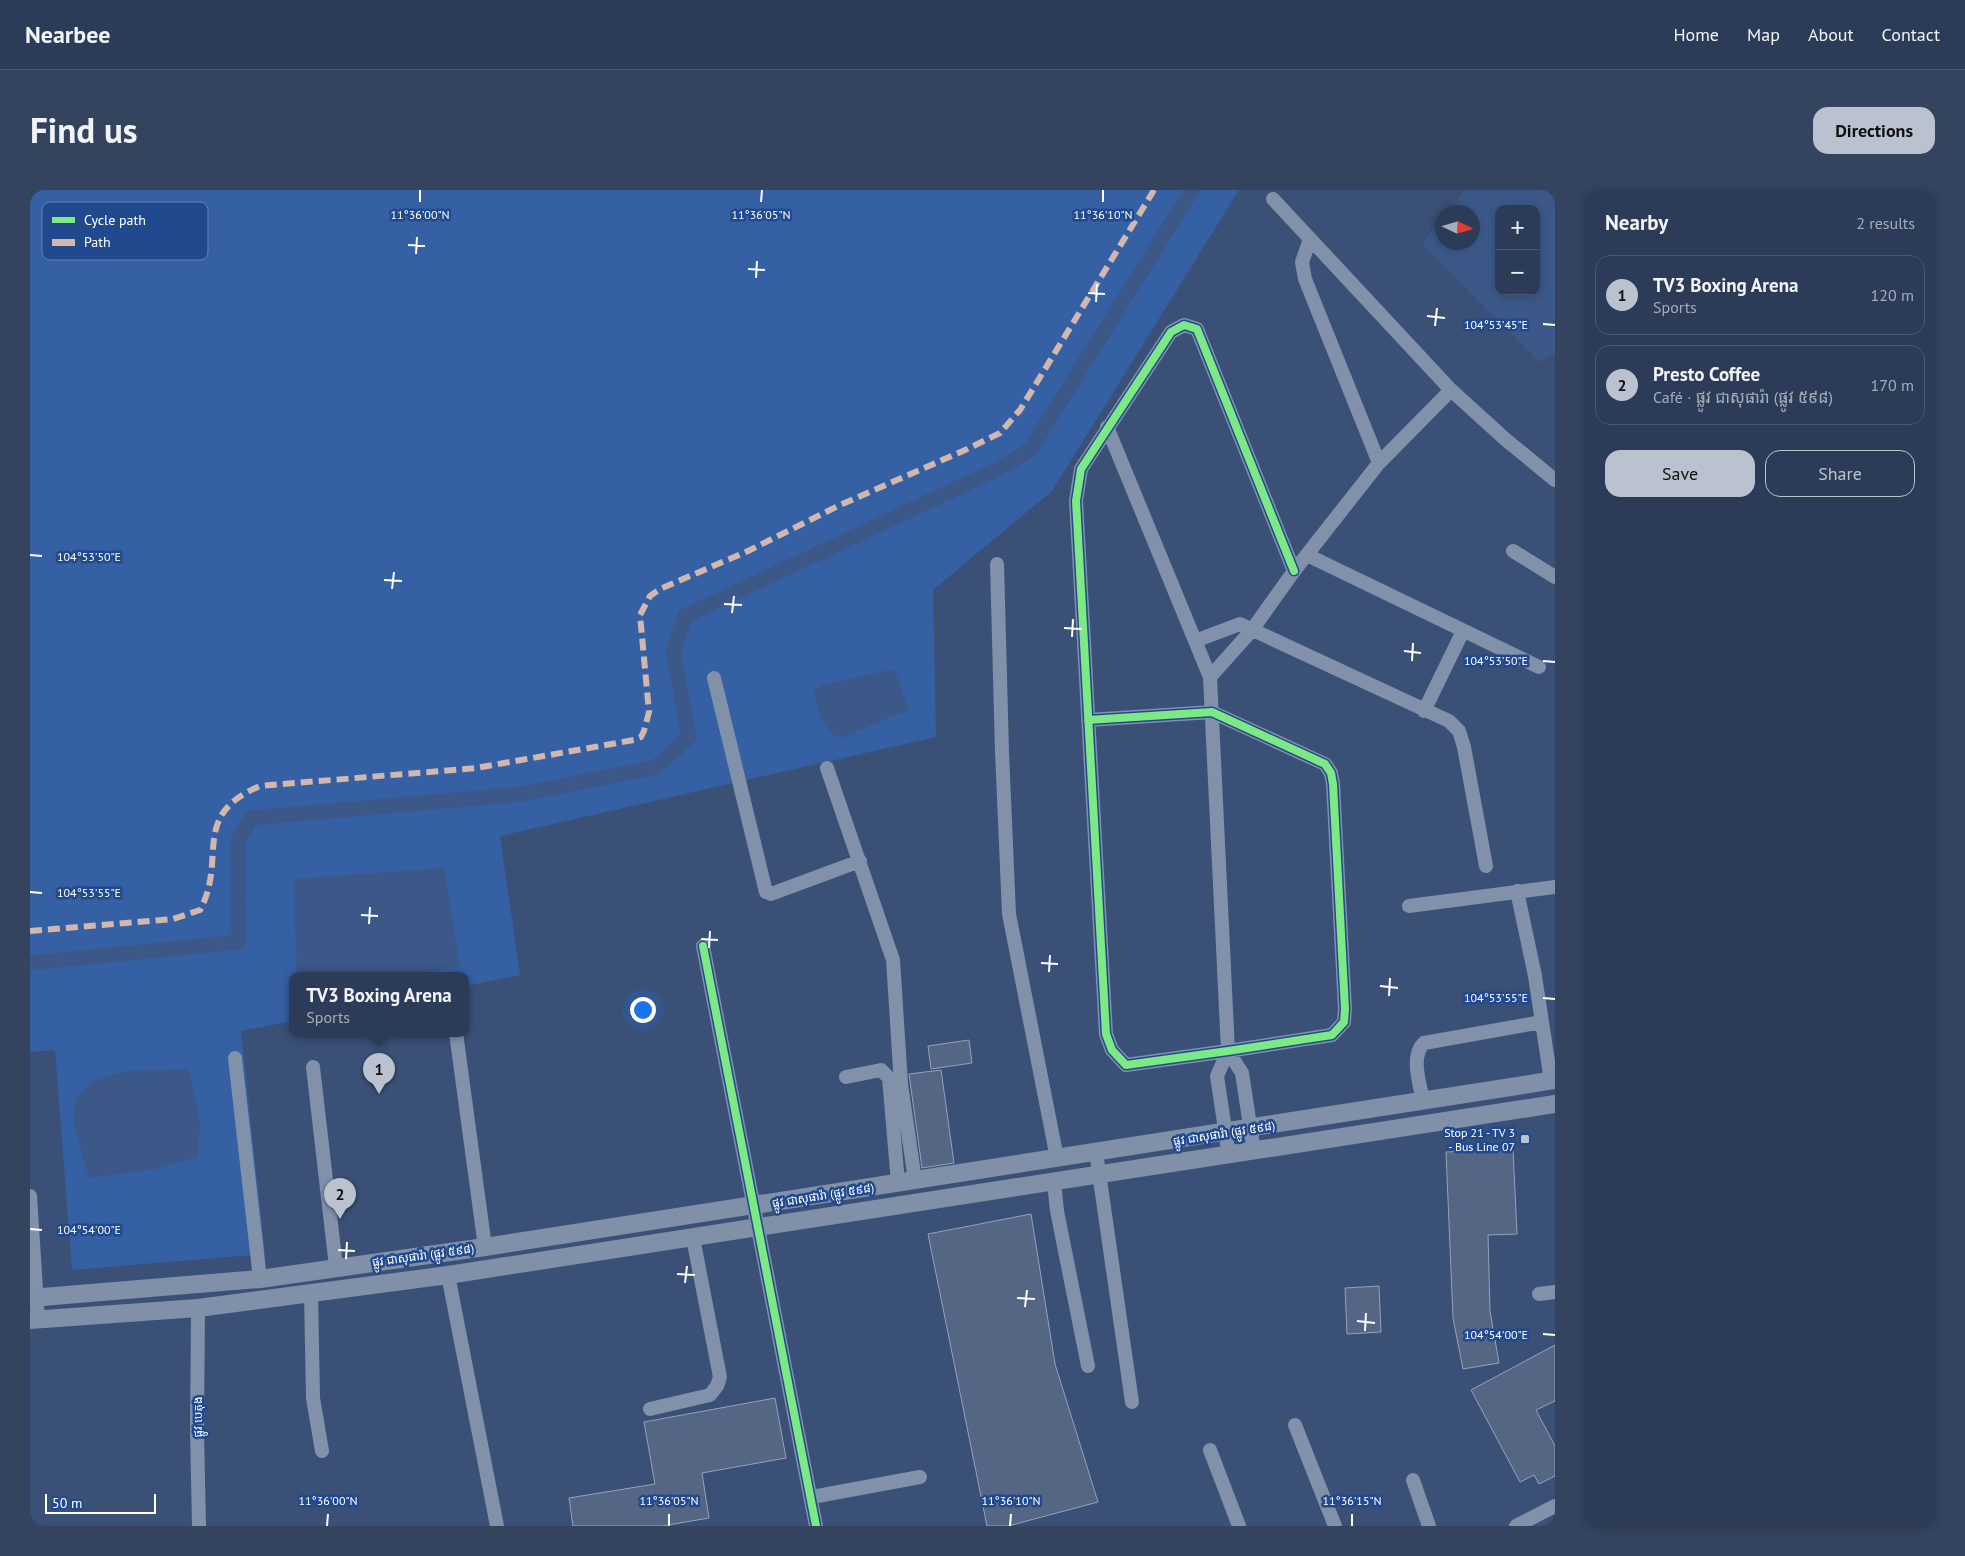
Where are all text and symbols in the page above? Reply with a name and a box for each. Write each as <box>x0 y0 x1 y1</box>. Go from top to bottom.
text: Nearbee <box>25 19 110 50</box>
text: Home <box>1673 23 1719 46</box>
text: Map <box>1747 23 1780 46</box>
text: About <box>1808 23 1854 46</box>
text: Contact <box>1882 23 1940 46</box>
text: Find us <box>30 107 138 153</box>
button: Directions <box>1813 107 1935 154</box>
legend <box>42 202 208 260</box>
north arrow <box>1435 205 1480 250</box>
map controls <box>1495 205 1540 295</box>
button: + <box>1495 205 1540 250</box>
text: 11°36'00"N <box>390 207 450 222</box>
text: 11°36'05"N <box>731 207 791 222</box>
text: 11°36'10"N <box>1073 207 1133 222</box>
text: Nearby <box>1605 209 1668 236</box>
text: Cycle path <box>84 211 146 229</box>
text: 2 results <box>1856 213 1915 233</box>
text: Path <box>84 233 111 251</box>
button: − <box>1495 250 1540 295</box>
text: TV3 Boxing Arena <box>1653 273 1798 297</box>
text: 1 <box>1617 285 1627 305</box>
text: 120 m <box>1871 285 1914 305</box>
text: Sports <box>1653 297 1697 317</box>
text: 104°53'45"E <box>1464 317 1528 332</box>
text: Presto Coffee <box>1653 362 1760 386</box>
text: 2 <box>1617 375 1627 395</box>
text: 170 m <box>1871 375 1914 395</box>
text: Café · ផ្លូវ ជាសុផារ៉ា (ផ្លូវ ៥៩៨) <box>1653 387 1833 407</box>
button: Save <box>1605 450 1755 497</box>
button: Share <box>1765 450 1915 497</box>
text: 104°53'50"E <box>57 549 121 564</box>
text: 104°53'50"E <box>1464 653 1528 668</box>
text: 104°53'55"E <box>57 885 121 900</box>
popup <box>289 972 469 1037</box>
text: TV3 Boxing Arena <box>306 983 452 1007</box>
text: 104°53'55"E <box>1464 990 1528 1005</box>
your location <box>630 997 656 1023</box>
text: Sports <box>306 1007 350 1027</box>
pin: 1 <box>363 1053 395 1094</box>
street label: ផ្លូវ ជាសុផារ៉ា (ផ្លូវ ៥៩៨) <box>1172 1118 1277 1152</box>
place label: Stop 21 - TV 3 - Bus Line 07 <box>1444 1125 1515 1154</box>
marker: Stop 21 - TV 3 - Bus Line 07 <box>1519 1133 1531 1145</box>
pin: 2 <box>324 1178 356 1219</box>
street label: ផ្លូវ ជាសុផារ៉ា (ផ្លូវ ៥៩៨) <box>771 1180 876 1214</box>
text: 104°54'00"E <box>57 1222 121 1237</box>
street label: ផ្លូវ ជាសុផារ៉ា (ផ្លូវ ៥៩៨) <box>371 1240 476 1273</box>
text: 104°54'00"E <box>1464 1327 1528 1342</box>
street label: ផ្លូវ បេតុង <box>190 1396 208 1438</box>
scale bar <box>45 1491 156 1514</box>
text: 11°36'00"N <box>298 1493 358 1508</box>
text: 11°36'05"N <box>639 1493 699 1508</box>
text: 11°36'10"N <box>981 1493 1041 1508</box>
text: 11°36'15"N <box>1322 1493 1382 1508</box>
text: 50 m <box>52 1494 82 1512</box>

